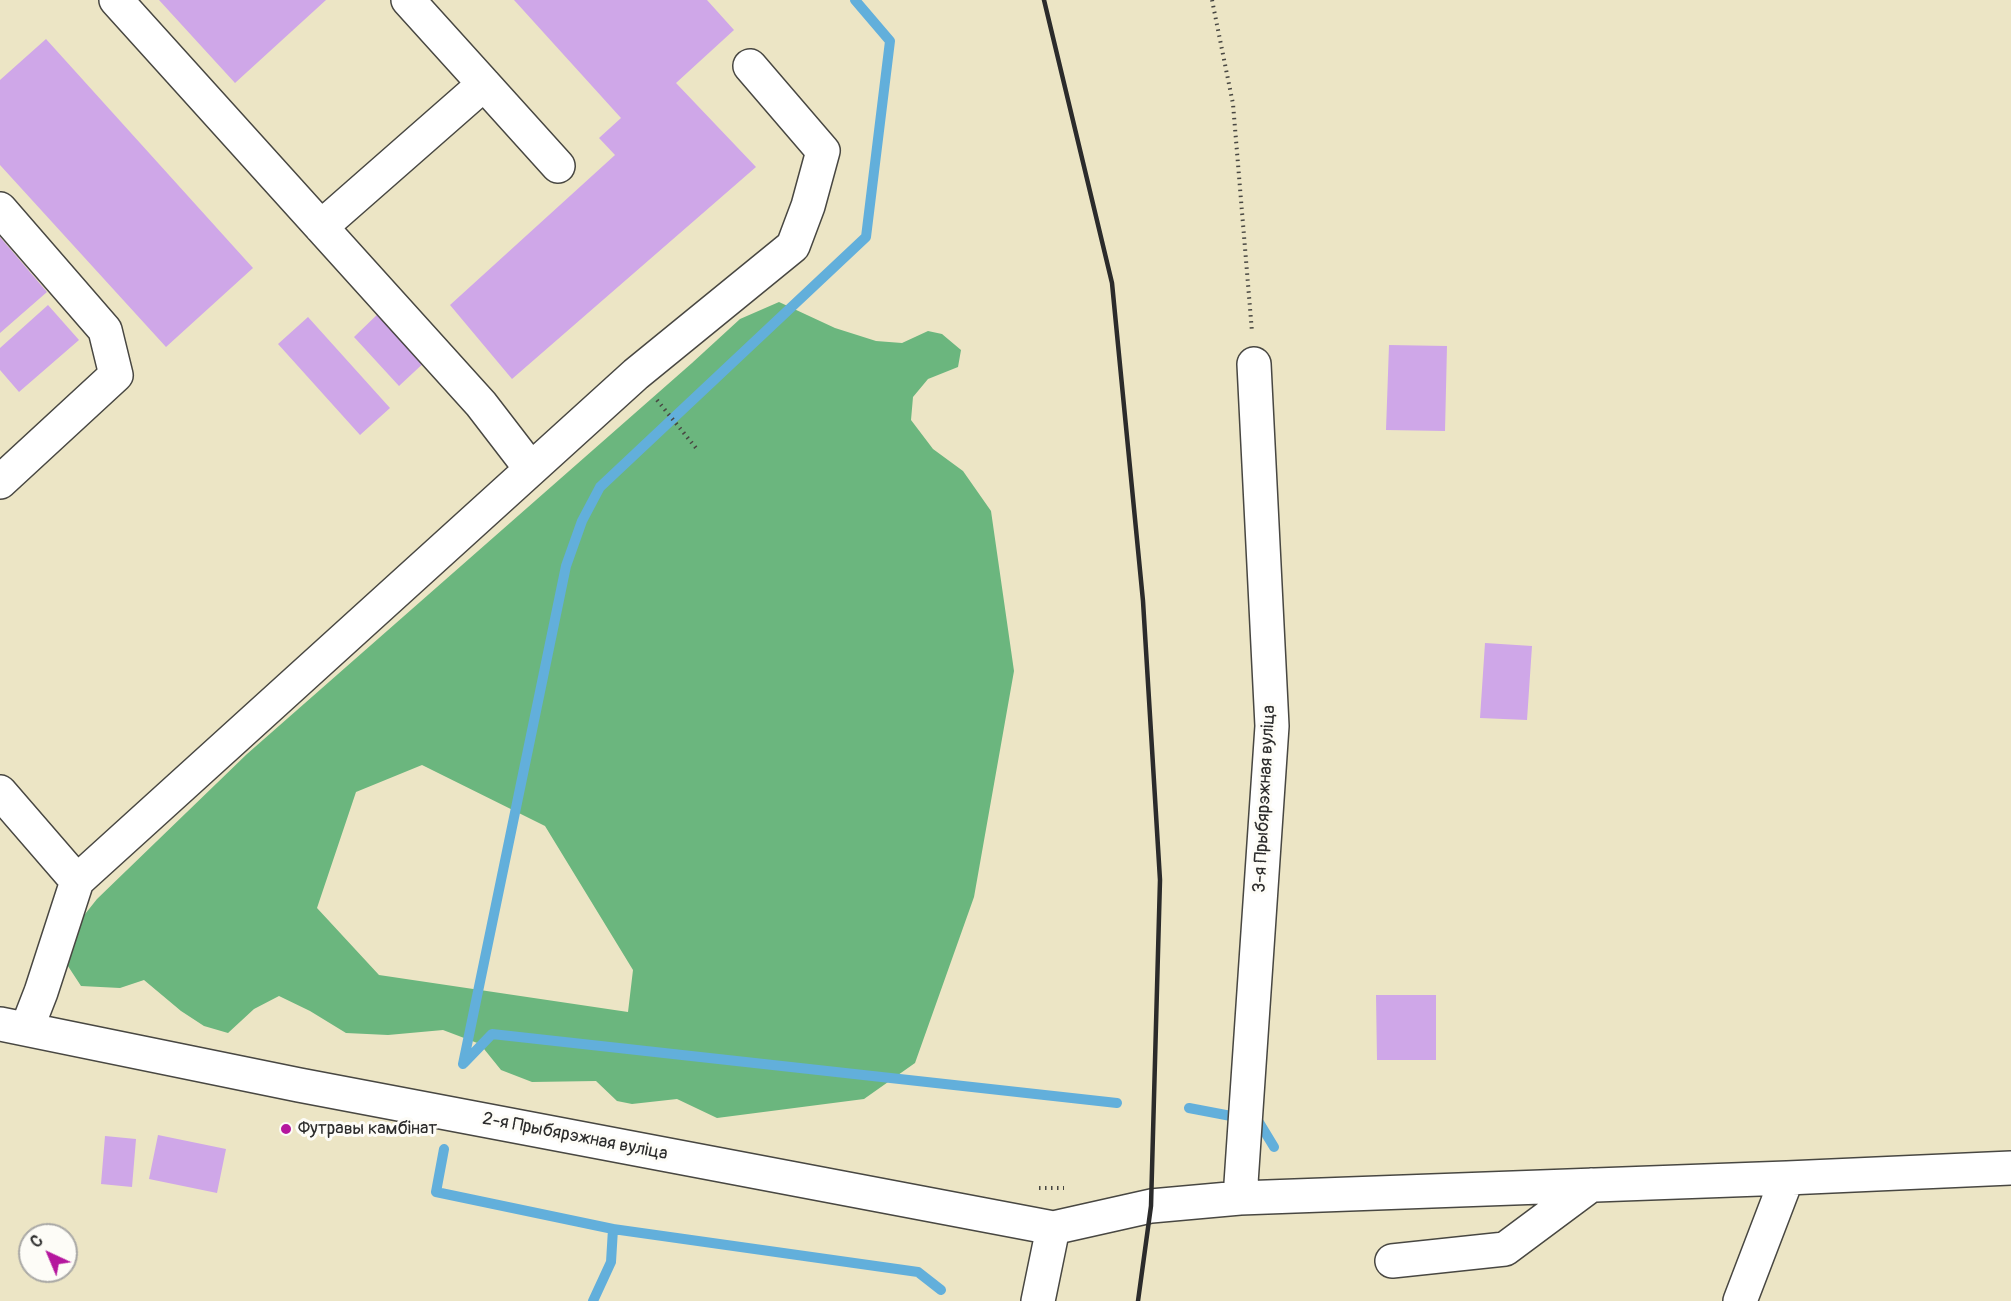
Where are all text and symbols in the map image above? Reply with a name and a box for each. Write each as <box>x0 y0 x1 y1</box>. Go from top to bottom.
street label: 3-я Прыбярэжная вуліца <box>1249 705 1281 893</box>
street label: 2-я Прыбярэжная вуліца <box>481 1108 669 1166</box>
place label: Футравы камбінат <box>298 1118 437 1140</box>
marker: Футравы камбінат <box>279 1122 293 1136</box>
north arrow <box>18 1223 78 1283</box>
text: С <box>26 1231 47 1252</box>

